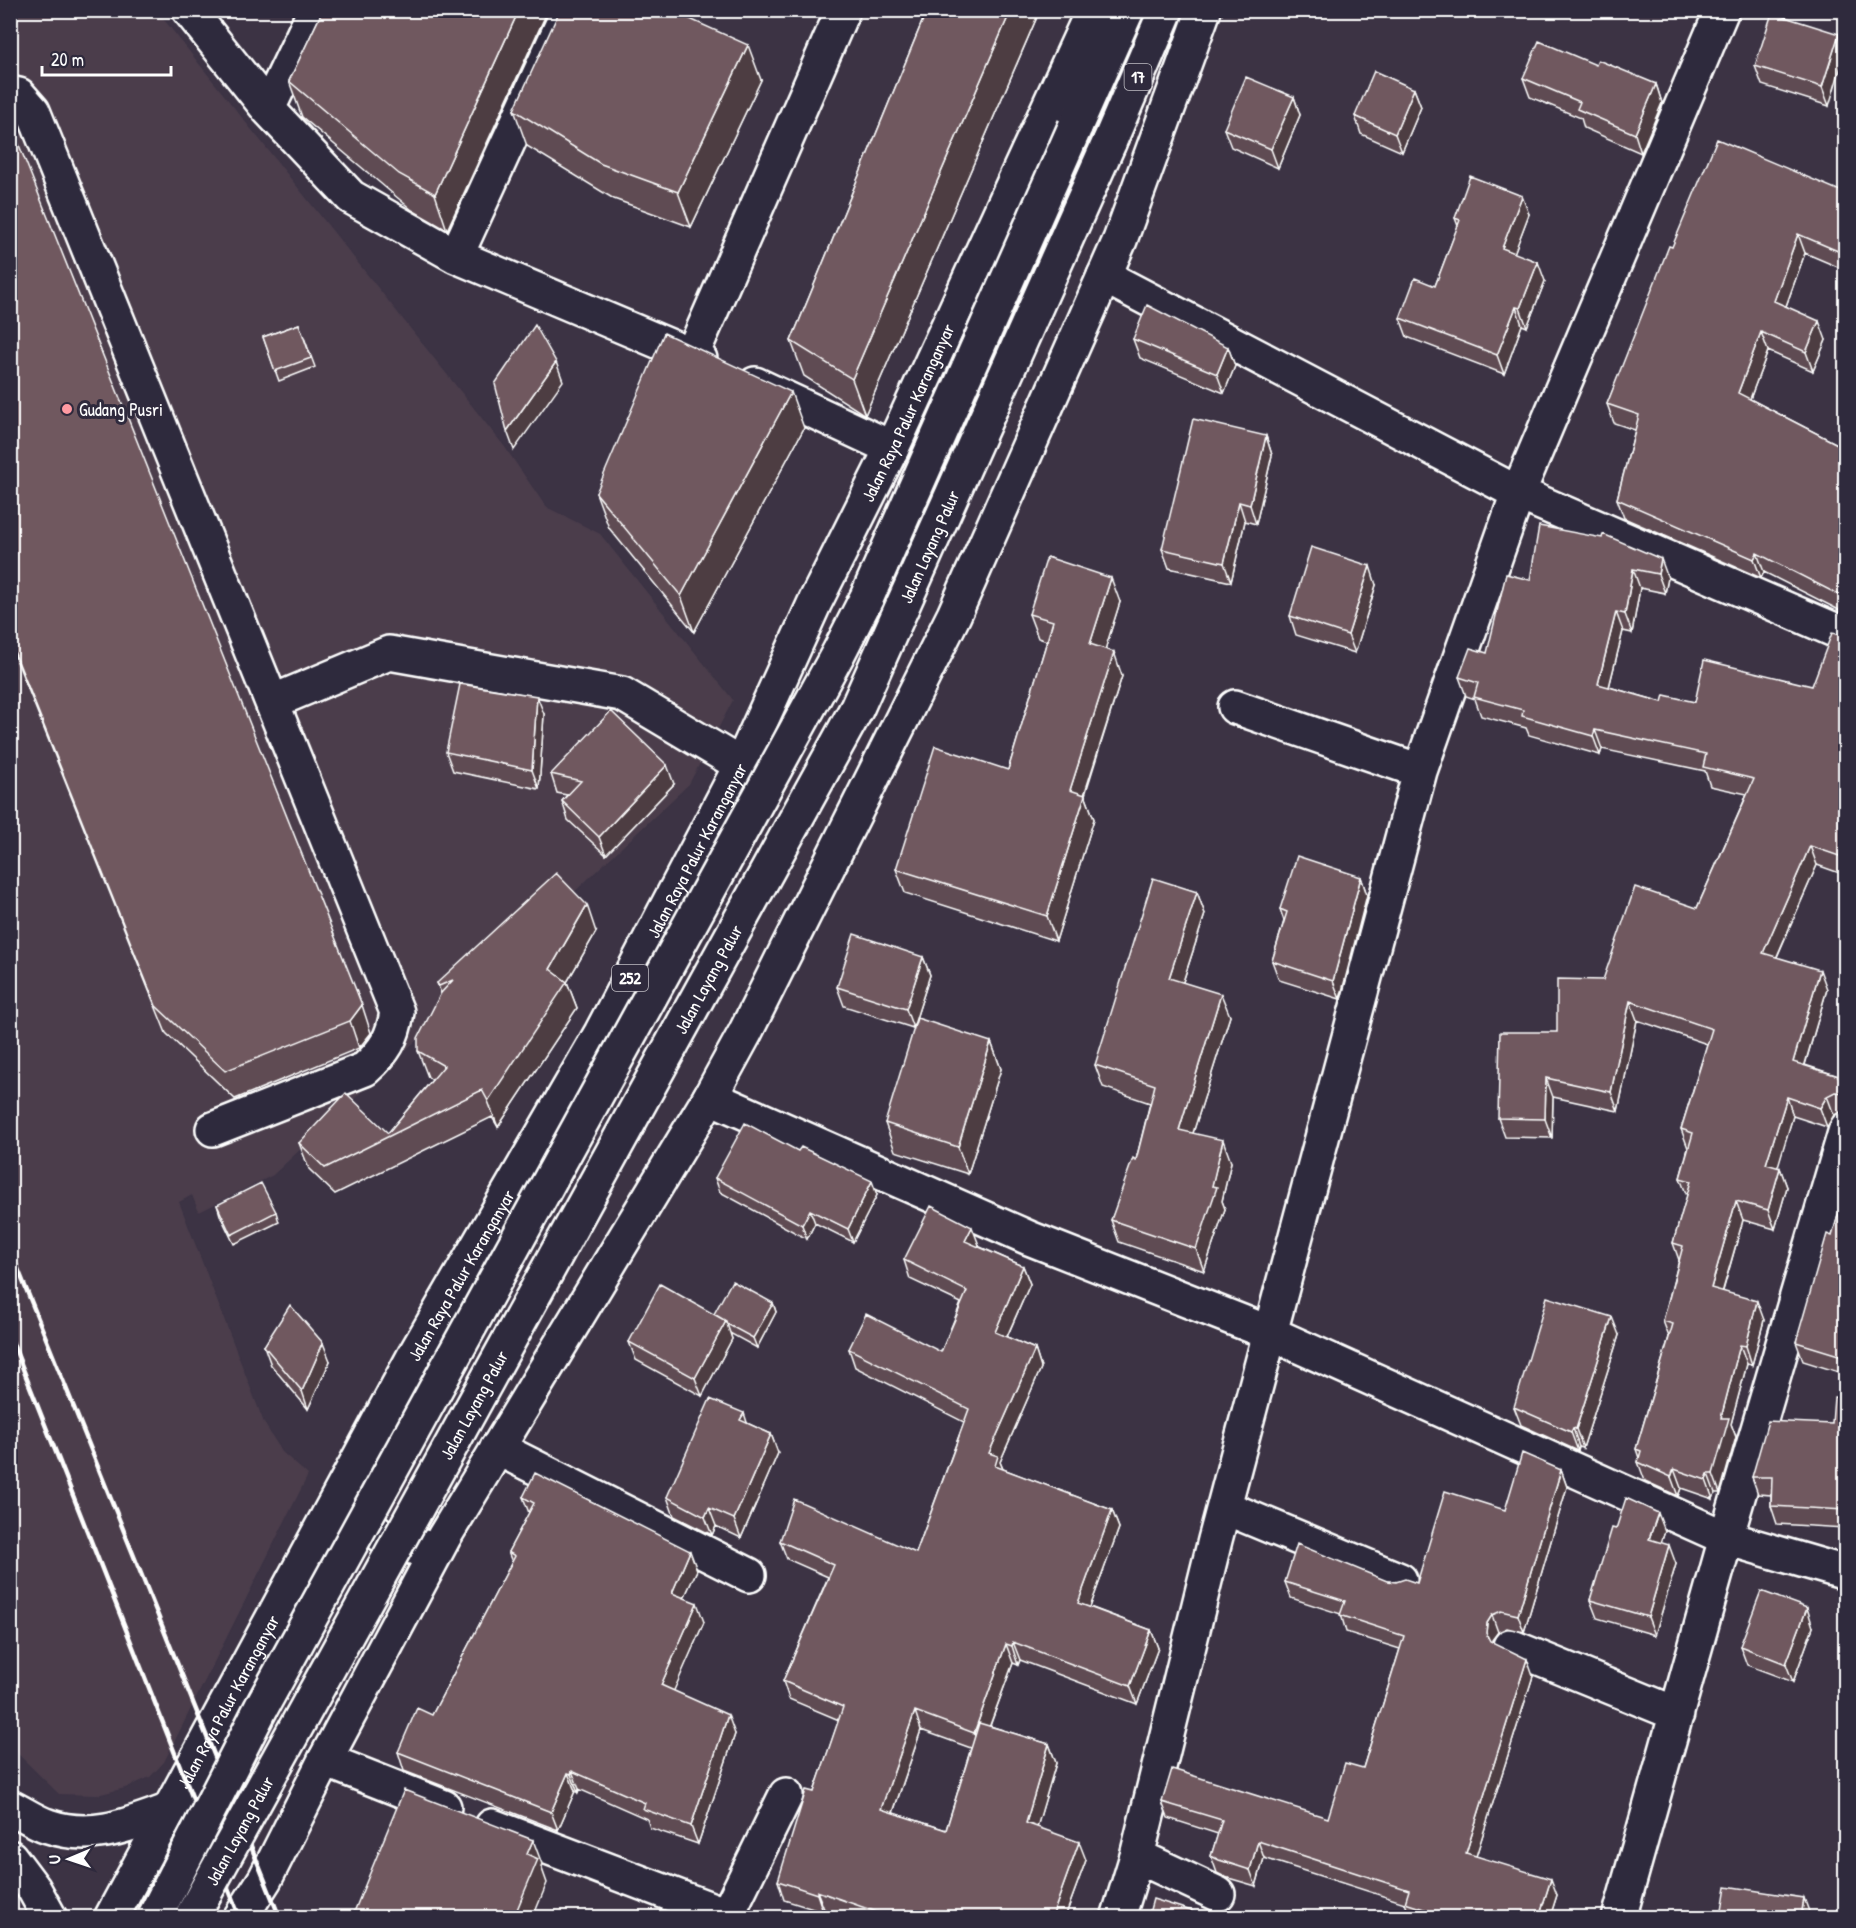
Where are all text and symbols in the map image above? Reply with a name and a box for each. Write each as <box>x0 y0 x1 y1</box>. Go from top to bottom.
scale bar <box>42 39 171 77</box>
text: 20 m <box>51 47 84 72</box>
road number: 17 <box>1124 64 1152 90</box>
street label: Jalan Raya Palur Karanganyar <box>855 319 960 506</box>
place label: Gudang Pusri <box>79 397 163 422</box>
marker: Gudang Pusri <box>60 402 74 416</box>
street label: Jalan Layang Palur <box>893 486 965 607</box>
street label: Jalan Raya Palur Karanganyar <box>640 758 753 942</box>
street label: Jalan Layang Palur <box>668 920 748 1038</box>
road number: 252 <box>612 965 648 991</box>
street label: Jalan Raya Palur Karanganyar <box>401 1185 520 1365</box>
street label: Jalan Layang Palur <box>433 1345 514 1464</box>
street label: Jalan Raya Palur Karanganyar <box>171 1610 285 1793</box>
street label: Jalan Layang Palur <box>199 1771 279 1890</box>
north arrow <box>39 1829 99 1889</box>
text: U <box>43 1855 65 1864</box>

